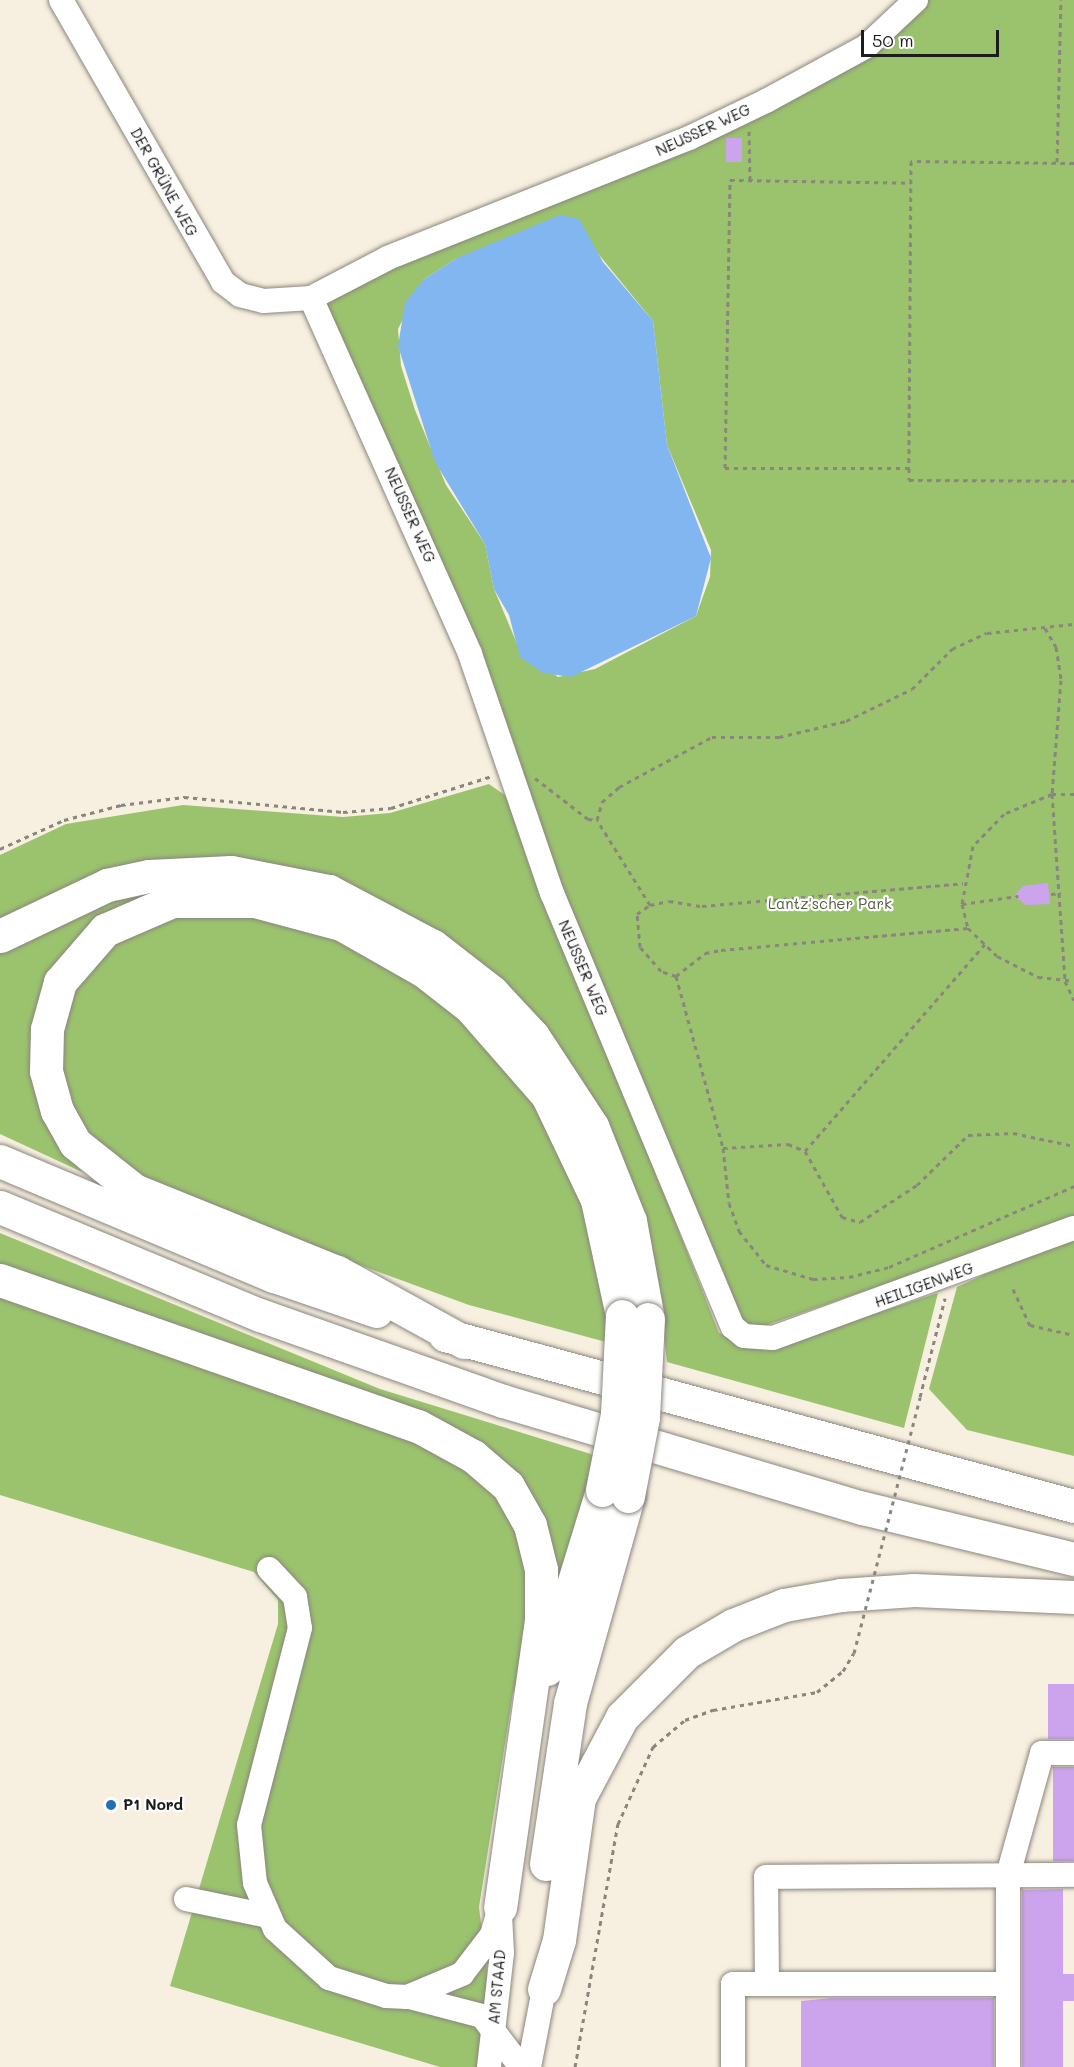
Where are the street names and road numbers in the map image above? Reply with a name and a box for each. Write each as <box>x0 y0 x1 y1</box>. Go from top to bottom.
street label: NEUSSER WEG <box>653 100 753 160</box>
street label: DER GRÜNE WEG <box>127 125 201 239</box>
street label: NEUSSER WEG <box>381 465 439 565</box>
street label: NEUSSER WEG <box>555 917 611 1019</box>
street label: HEILIGENWEG <box>872 1259 976 1311</box>
street label: AM STAAD <box>485 1949 509 2025</box>

